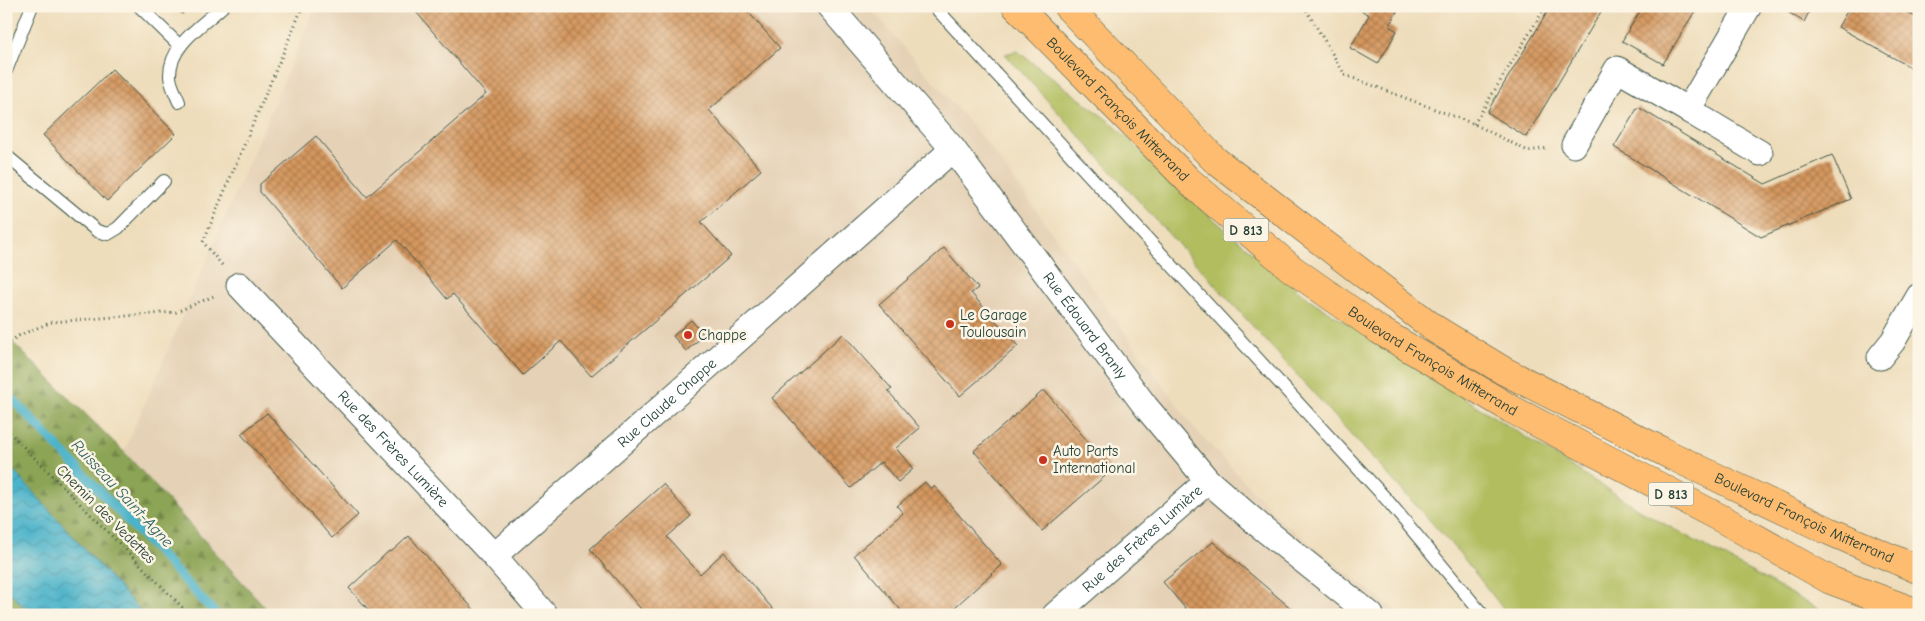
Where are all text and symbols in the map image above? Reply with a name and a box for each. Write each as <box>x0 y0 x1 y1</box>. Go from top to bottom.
street label: Boulevard François Mitterrand <box>1043 33 1193 185</box>
road number: D 813 <box>1224 218 1268 242</box>
street label: Rue Édouard Branly <box>1039 269 1131 383</box>
street label: Boulevard François Mitterrand <box>1345 302 1521 420</box>
place label: Le Garage Toulousain <box>960 306 1028 341</box>
marker: Le Garage Toulousain <box>944 318 956 330</box>
place label: Chappe <box>698 326 747 344</box>
marker: Chappe <box>682 329 694 341</box>
street label: Rue Claude Chappe <box>614 354 720 451</box>
street label: Rue des Frères Lumière <box>334 387 453 511</box>
water label: Ruisseau Saint-Agne <box>68 436 177 551</box>
place label: Auto Parts International <box>1053 442 1136 477</box>
marker: Auto Parts International <box>1037 454 1049 466</box>
street label: Chemin des Vedettes <box>53 461 159 567</box>
street label: Boulevard François Mitterrand <box>1712 469 1897 567</box>
street label: Rue des Frères Lumière <box>1079 481 1206 596</box>
road number: D 813 <box>1648 482 1694 506</box>

